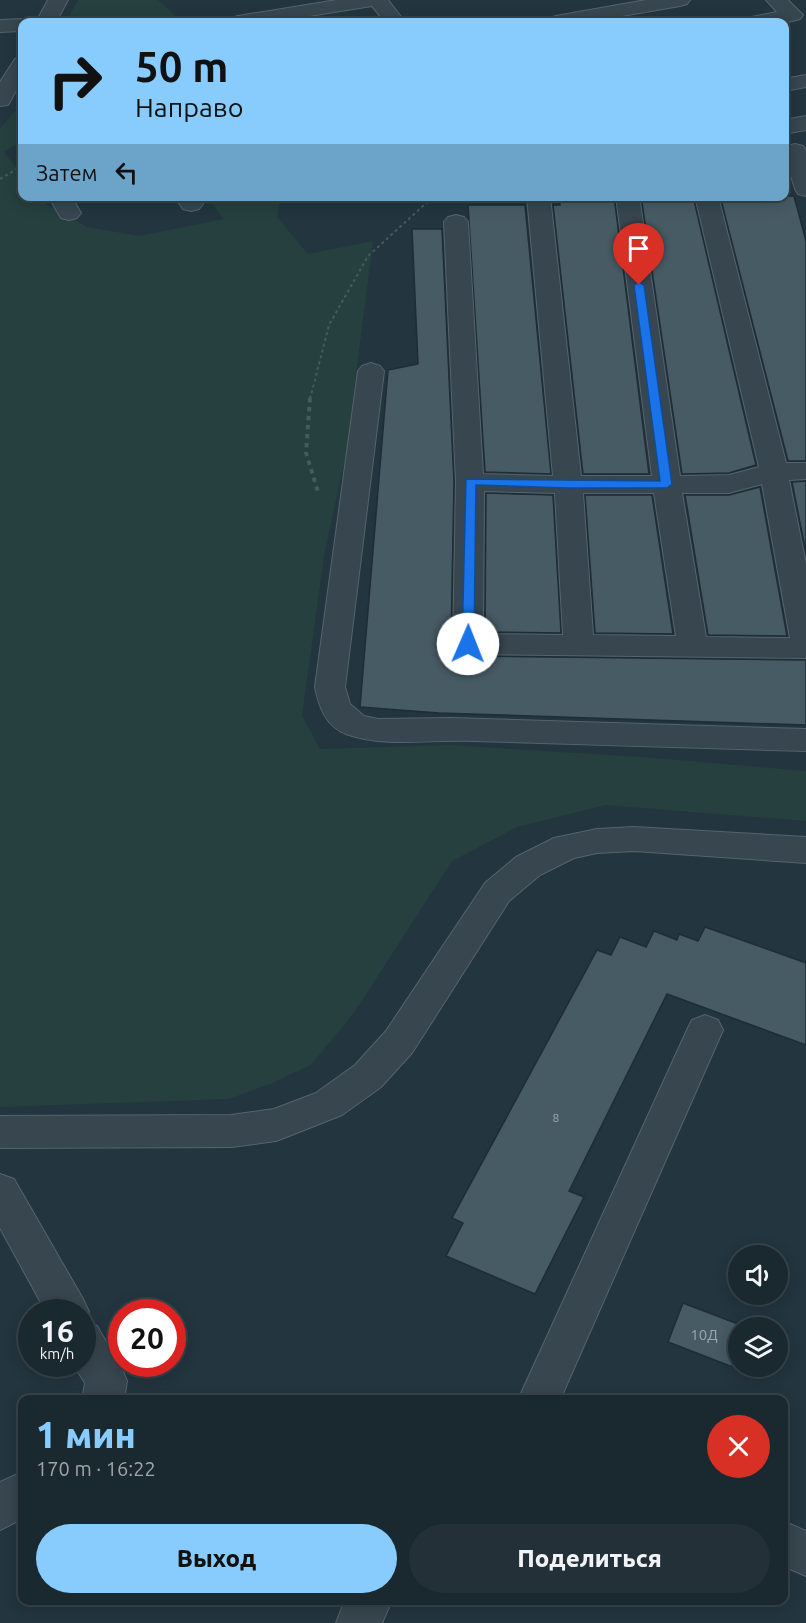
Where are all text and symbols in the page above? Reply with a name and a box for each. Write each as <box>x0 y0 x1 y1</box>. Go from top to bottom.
icon: right <box>36 42 114 120</box>
text: 50 m <box>135 43 229 90</box>
text: Направо <box>135 92 244 122</box>
icon: left <box>110 156 143 189</box>
text: Затем <box>36 160 98 185</box>
pin <box>613 223 664 285</box>
icon: arrive <box>622 232 655 265</box>
position arrow <box>436 612 500 676</box>
house number: 8 <box>553 1111 560 1124</box>
map controls <box>728 1245 788 1377</box>
button: sound <box>728 1245 788 1305</box>
speed limit sign: 20 <box>108 1299 186 1377</box>
text: 16 <box>40 1314 74 1348</box>
button: layers <box>728 1317 788 1377</box>
house number: 10Д <box>690 1326 718 1343</box>
text: km/h <box>40 1345 74 1362</box>
text: 1 мин <box>36 1414 136 1455</box>
button: close <box>707 1415 770 1478</box>
text: 170 m · 16:22 <box>36 1457 156 1480</box>
button: Выход <box>36 1524 397 1593</box>
button: Поделиться <box>409 1524 770 1593</box>

